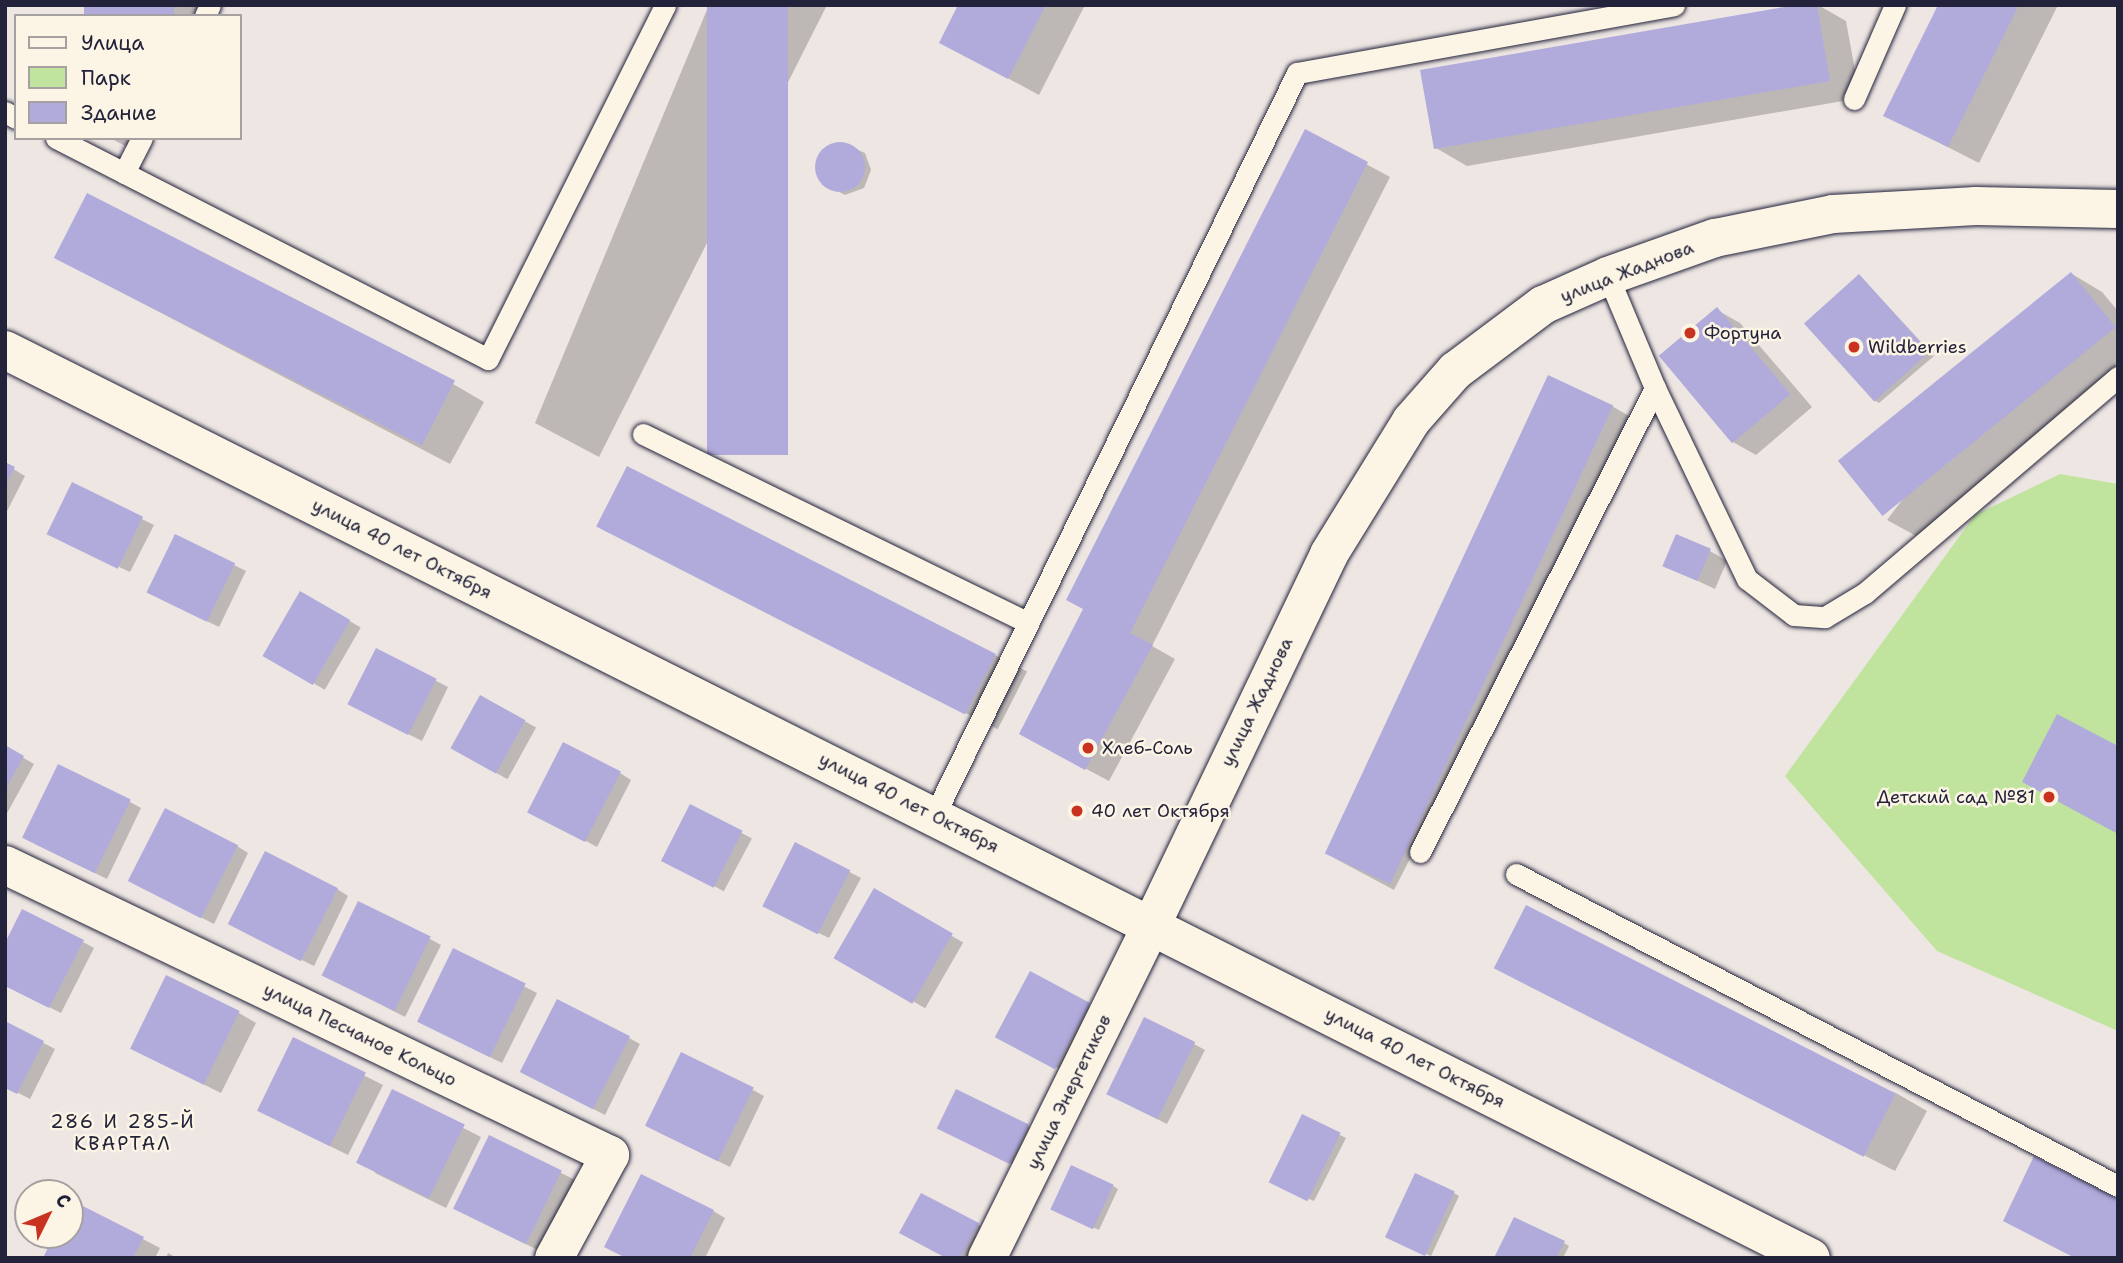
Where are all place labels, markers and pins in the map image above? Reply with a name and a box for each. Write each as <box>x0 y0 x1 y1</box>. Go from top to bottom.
place label: Фортуна <box>1704 322 1781 344</box>
marker: Фортуна <box>1682 325 1698 341</box>
place label: Wildberries <box>1868 336 1967 358</box>
marker: Wildberries <box>1846 339 1862 355</box>
place label: Хлеб-Соль <box>1102 737 1193 759</box>
marker: Хлеб-Соль <box>1080 740 1096 756</box>
place label: Детский сад №81 <box>1877 786 2035 808</box>
marker: Детский сад №81 <box>2041 789 2057 805</box>
place label: 40 лет Октября <box>1091 800 1230 822</box>
marker: 40 лет Октября <box>1069 803 1085 819</box>

